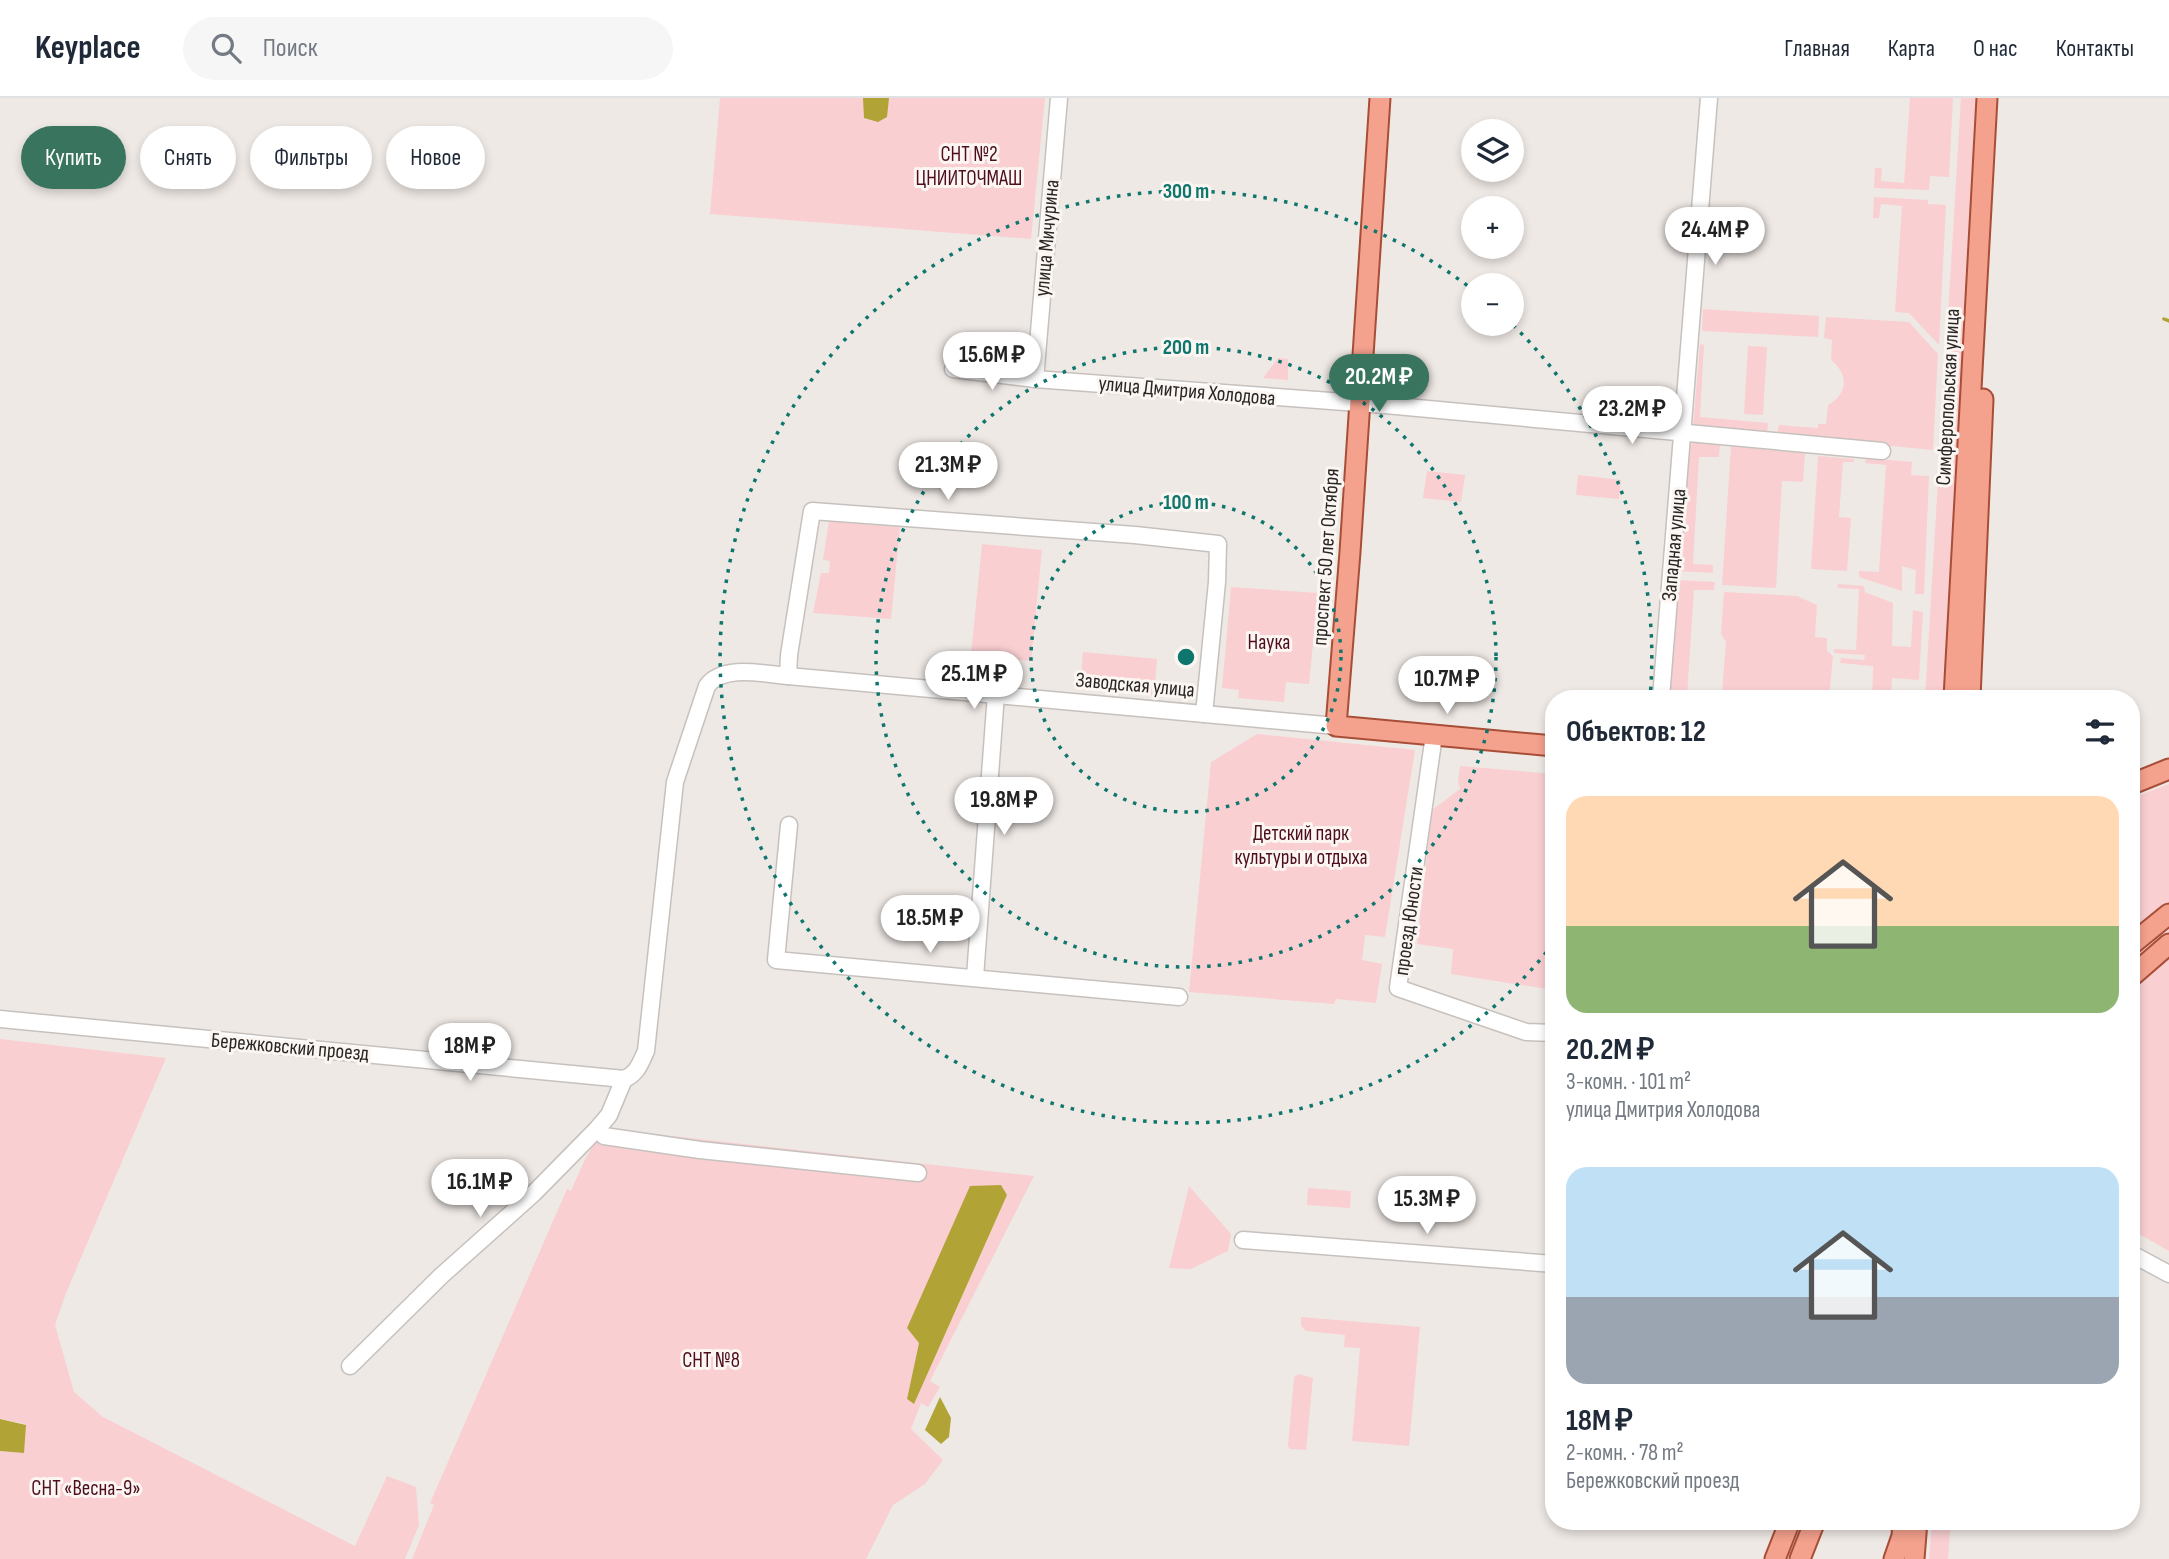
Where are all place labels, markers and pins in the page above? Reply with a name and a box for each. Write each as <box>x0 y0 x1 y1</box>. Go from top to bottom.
pin: 24.4M ₽ <box>1650 208 1780 267</box>
pin: 15.6M ₽ <box>927 332 1057 392</box>
pin: 20.2M ₽ <box>1314 354 1444 414</box>
pin: 23.2M ₽ <box>1567 386 1697 446</box>
pin: 21.3M ₽ <box>883 442 1013 502</box>
centre of rings <box>1174 645 1198 669</box>
pin: 25.1M ₽ <box>909 652 1039 711</box>
pin: 10.7M ₽ <box>1382 656 1512 716</box>
pin: 19.8M ₽ <box>939 778 1069 837</box>
pin: 18.5M ₽ <box>865 896 995 955</box>
pin: 18M ₽ <box>421 1024 519 1083</box>
pin: 16.1M ₽ <box>415 1160 545 1219</box>
pin: 15.3M ₽ <box>1362 1176 1492 1236</box>

